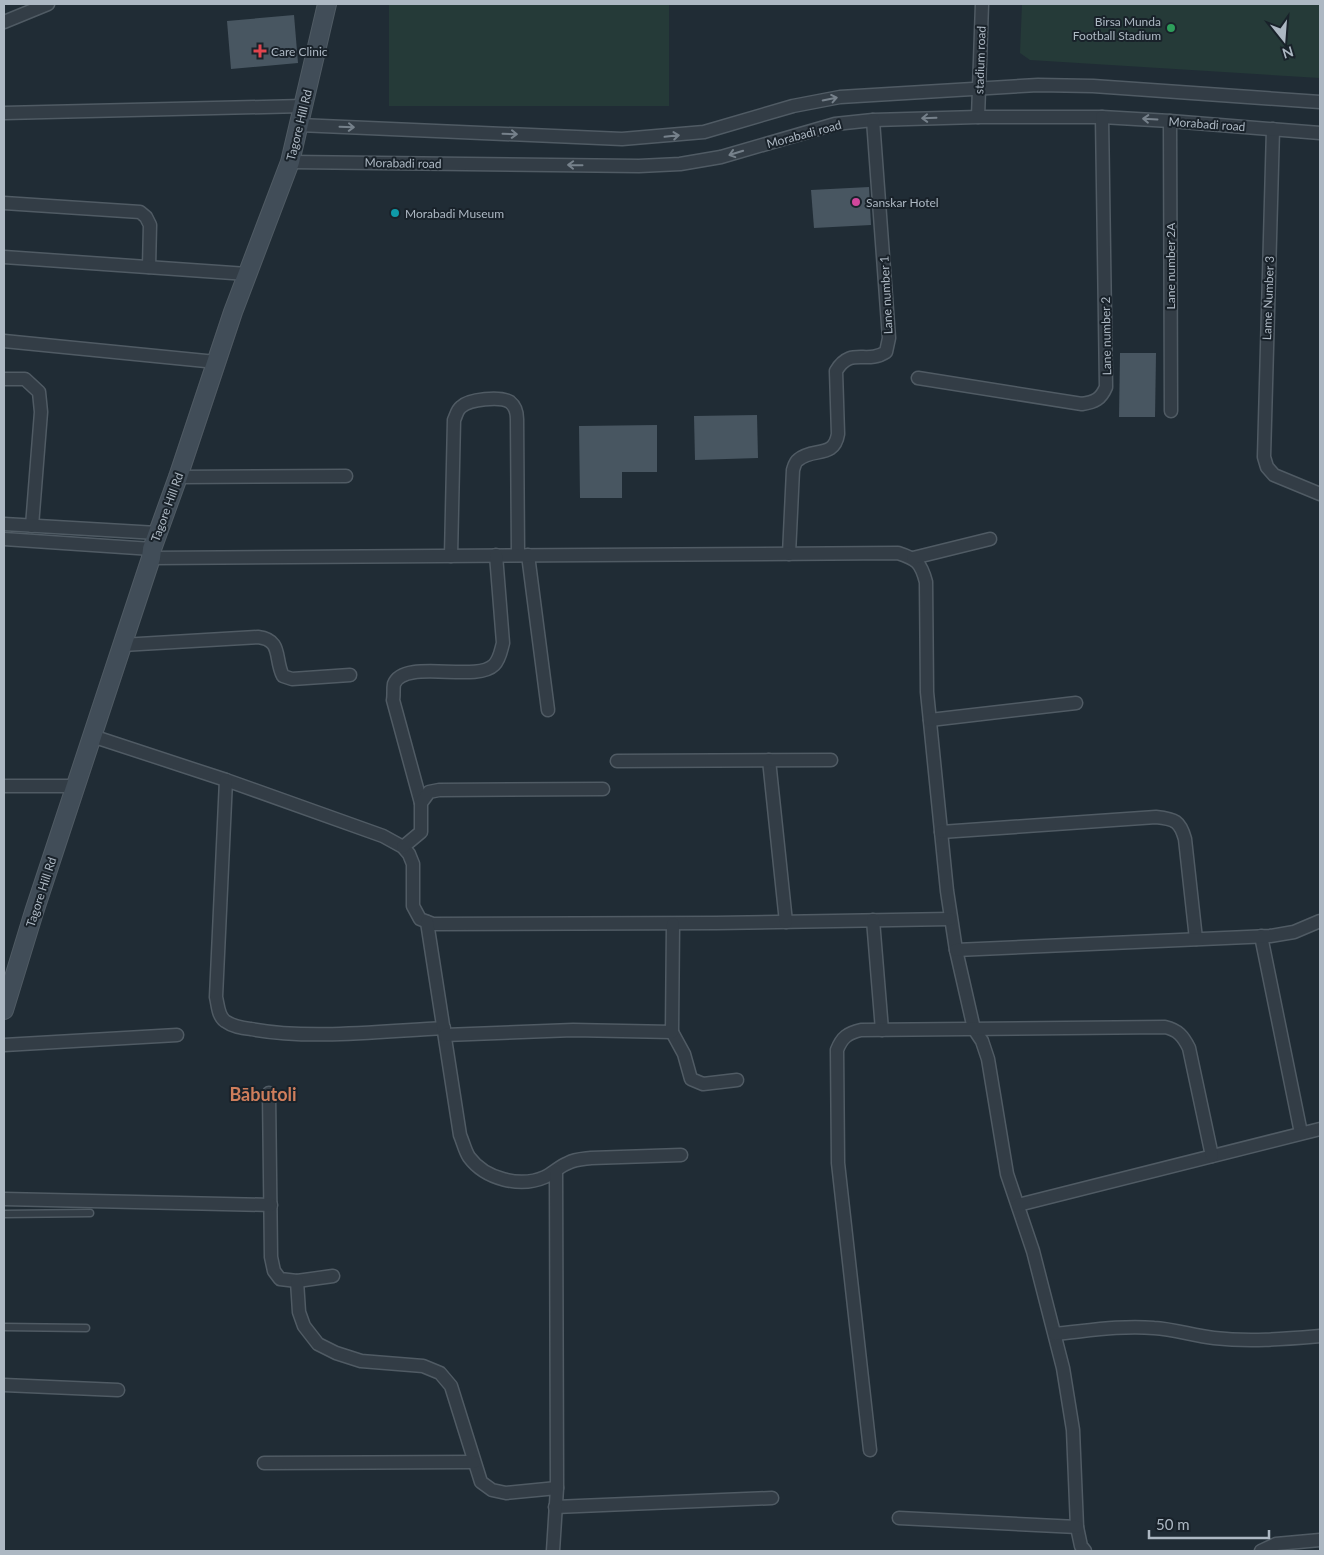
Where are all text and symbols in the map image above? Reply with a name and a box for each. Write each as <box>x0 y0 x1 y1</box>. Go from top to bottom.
place label: Birsa Munda Football Stadium <box>1073 14 1161 43</box>
north arrow <box>1259 15 1309 65</box>
marker: Birsa Munda Football Stadium <box>1165 22 1177 34</box>
street label: stadium road <box>971 26 989 94</box>
text: N <box>1280 43 1296 63</box>
marker: Care Clinic <box>253 44 267 58</box>
place label: Care Clinic <box>271 44 328 59</box>
street label: Tagore Hill Rd <box>283 88 315 162</box>
one-way arrow <box>822 93 838 103</box>
one-way arrow <box>922 114 938 123</box>
street label: Morabadi road <box>1168 114 1246 134</box>
one-way arrow <box>1142 115 1158 124</box>
street label: Morabadi road <box>765 117 843 151</box>
one-way arrow <box>339 123 355 132</box>
one-way arrow <box>502 130 518 139</box>
one-way arrow <box>664 131 680 141</box>
one-way arrow <box>729 148 745 158</box>
street label: Morabadi road <box>364 155 442 171</box>
one-way arrow <box>567 160 584 170</box>
place label: Sanskar Hotel <box>866 195 939 210</box>
marker: Sanskar Hotel <box>850 196 862 208</box>
place label: Morabadi Museum <box>405 206 504 221</box>
marker: Morabadi Museum <box>389 207 401 219</box>
street label: Lane number 2A <box>1163 222 1178 309</box>
street label: Lane number 1 <box>876 255 896 335</box>
street label: Lame Number 3 <box>1259 256 1277 340</box>
street label: Lane number 2 <box>1098 296 1114 375</box>
street label: Tagore Hill Rd <box>148 470 186 544</box>
street label: Tagore Hill Rd <box>23 855 59 929</box>
district label: Bābutoli <box>229 1083 297 1105</box>
scale bar <box>1149 1508 1269 1540</box>
text: 50 m <box>1156 1515 1190 1533</box>

